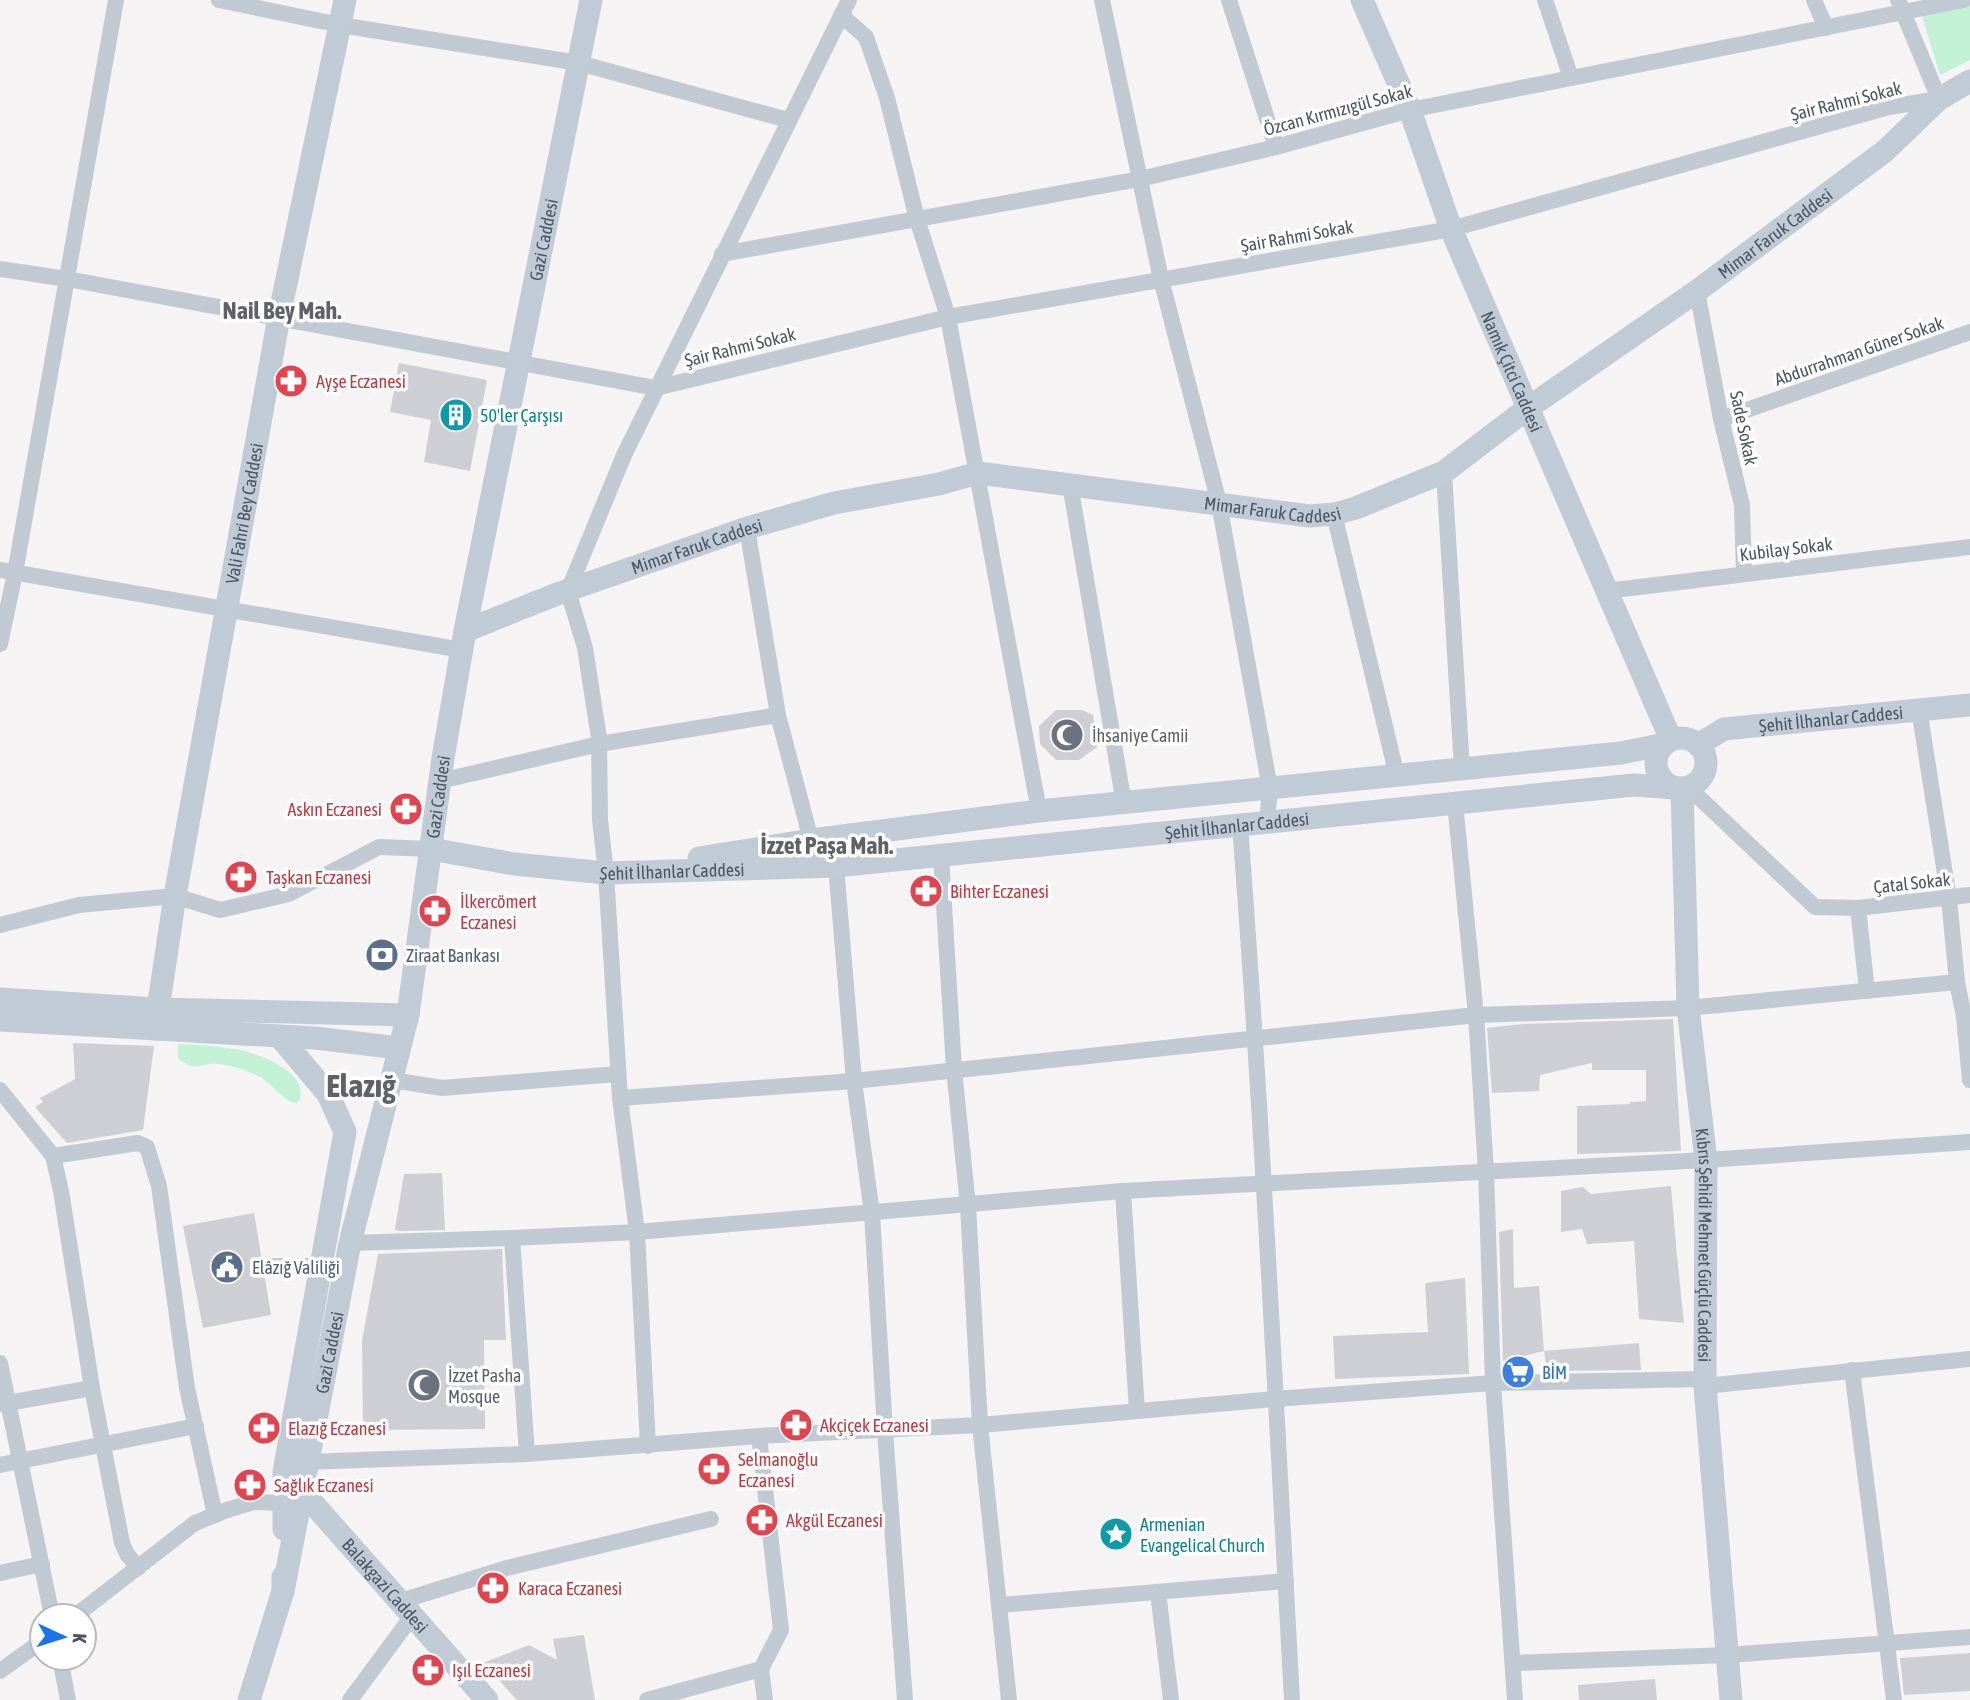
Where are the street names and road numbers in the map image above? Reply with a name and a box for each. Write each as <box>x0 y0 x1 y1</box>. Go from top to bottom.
street label: Şair Rahmi Sokak <box>1788 77 1904 125</box>
street label: Özcan Kırmızıgül Sokak <box>1261 80 1415 140</box>
street label: Mimar Faruk Caddesi <box>1714 184 1836 282</box>
street label: Gazi Caddesi <box>525 197 562 283</box>
street label: Şair Rahmi Sokak <box>1239 216 1355 256</box>
street label: Namık Çitci Caddesi <box>1477 308 1548 435</box>
street label: Abdurrahman Güner Sokak <box>1772 312 1946 390</box>
street label: Şair Rahmi Sokak <box>682 323 798 371</box>
street label: Sade Sokak <box>1726 389 1762 467</box>
street label: Vali Fahri Bey Caddesi <box>221 441 267 585</box>
street label: Mimar Faruk Caddesi <box>1203 492 1343 527</box>
street label: Mimar Faruk Caddesi <box>628 514 765 578</box>
street label: Kubilay Sokak <box>1738 533 1834 565</box>
street label: Şehit İlhanlar Caddesi <box>1758 701 1904 736</box>
street label: Gazi Caddesi <box>422 754 454 839</box>
street label: Şehit İlhanlar Caddesi <box>1164 808 1310 843</box>
street label: Şehit İlhanlar Caddesi <box>599 858 745 884</box>
street label: Çatal Sokak <box>1872 868 1952 897</box>
street label: Kıbrıs Şehidi Mehmet Güçlü Caddesi <box>1692 1127 1717 1362</box>
street label: Gazi Caddesi <box>311 1310 347 1395</box>
street label: Balakgazi Caddesi <box>338 1534 433 1637</box>

